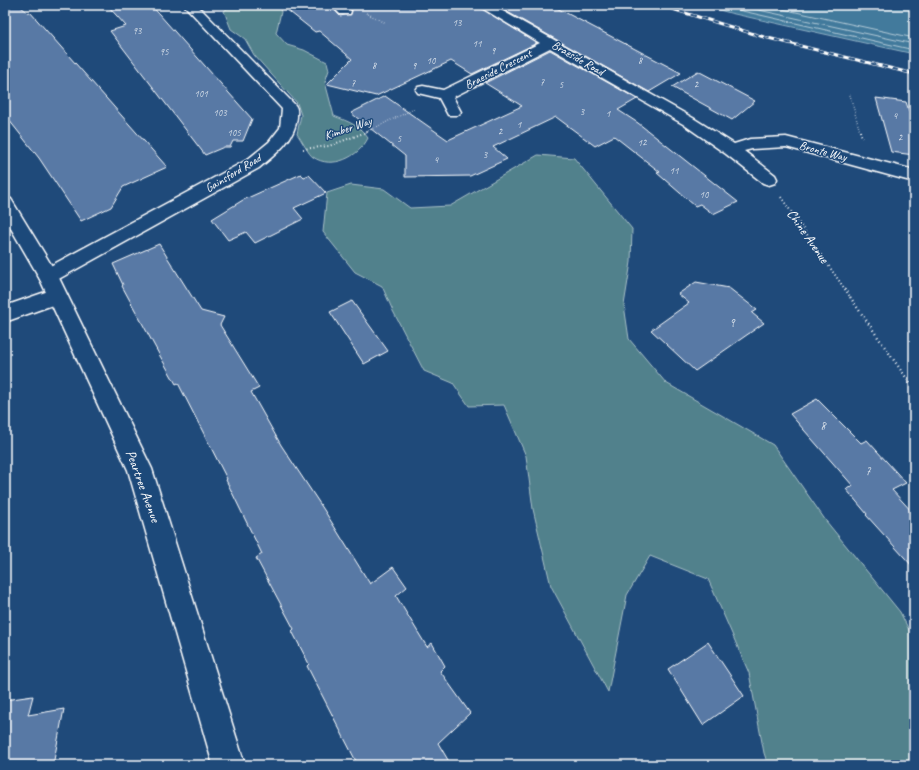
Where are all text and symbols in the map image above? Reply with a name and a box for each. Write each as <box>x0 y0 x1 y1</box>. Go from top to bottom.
house number: 13 <box>453 16 463 29</box>
house number: 93 <box>133 24 143 37</box>
house number: 11 <box>473 37 482 50</box>
street label: Braeside Road <box>549 37 609 80</box>
house number: 9 <box>491 44 497 57</box>
house number: 95 <box>160 45 169 58</box>
street label: Braeside Crescent <box>462 45 535 93</box>
house number: 10 <box>427 54 437 67</box>
house number: 8 <box>638 54 644 67</box>
house number: 8 <box>372 59 378 72</box>
house number: 9 <box>412 59 418 72</box>
house number: 7 <box>540 75 545 88</box>
house number: 7 <box>351 76 356 89</box>
house number: 5 <box>559 78 564 91</box>
house number: 2 <box>694 78 700 91</box>
house number: 101 <box>194 87 208 100</box>
house number: 3 <box>580 105 586 118</box>
house number: 103 <box>213 106 228 119</box>
house number: 1 <box>606 107 611 120</box>
house number: 4 <box>893 109 899 122</box>
street label: Kimber Way <box>322 112 375 144</box>
house number: 1 <box>517 118 522 131</box>
house number: 2 <box>498 125 504 138</box>
house number: 105 <box>227 126 241 139</box>
house number: 2 <box>898 131 904 144</box>
house number: 5 <box>397 132 402 145</box>
house number: 12 <box>638 136 648 149</box>
street label: Bronte Way <box>797 137 849 165</box>
house number: 3 <box>483 148 489 161</box>
street label: Gainsford Road <box>202 149 266 196</box>
house number: 4 <box>434 153 440 166</box>
house number: 11 <box>670 164 679 177</box>
house number: 10 <box>700 188 710 201</box>
street label: Chine Avenue <box>783 206 834 267</box>
house number: 9 <box>729 315 736 331</box>
house number: 8 <box>820 418 827 434</box>
street label: Peartree Avenue <box>122 447 164 526</box>
house number: 7 <box>865 463 871 479</box>

